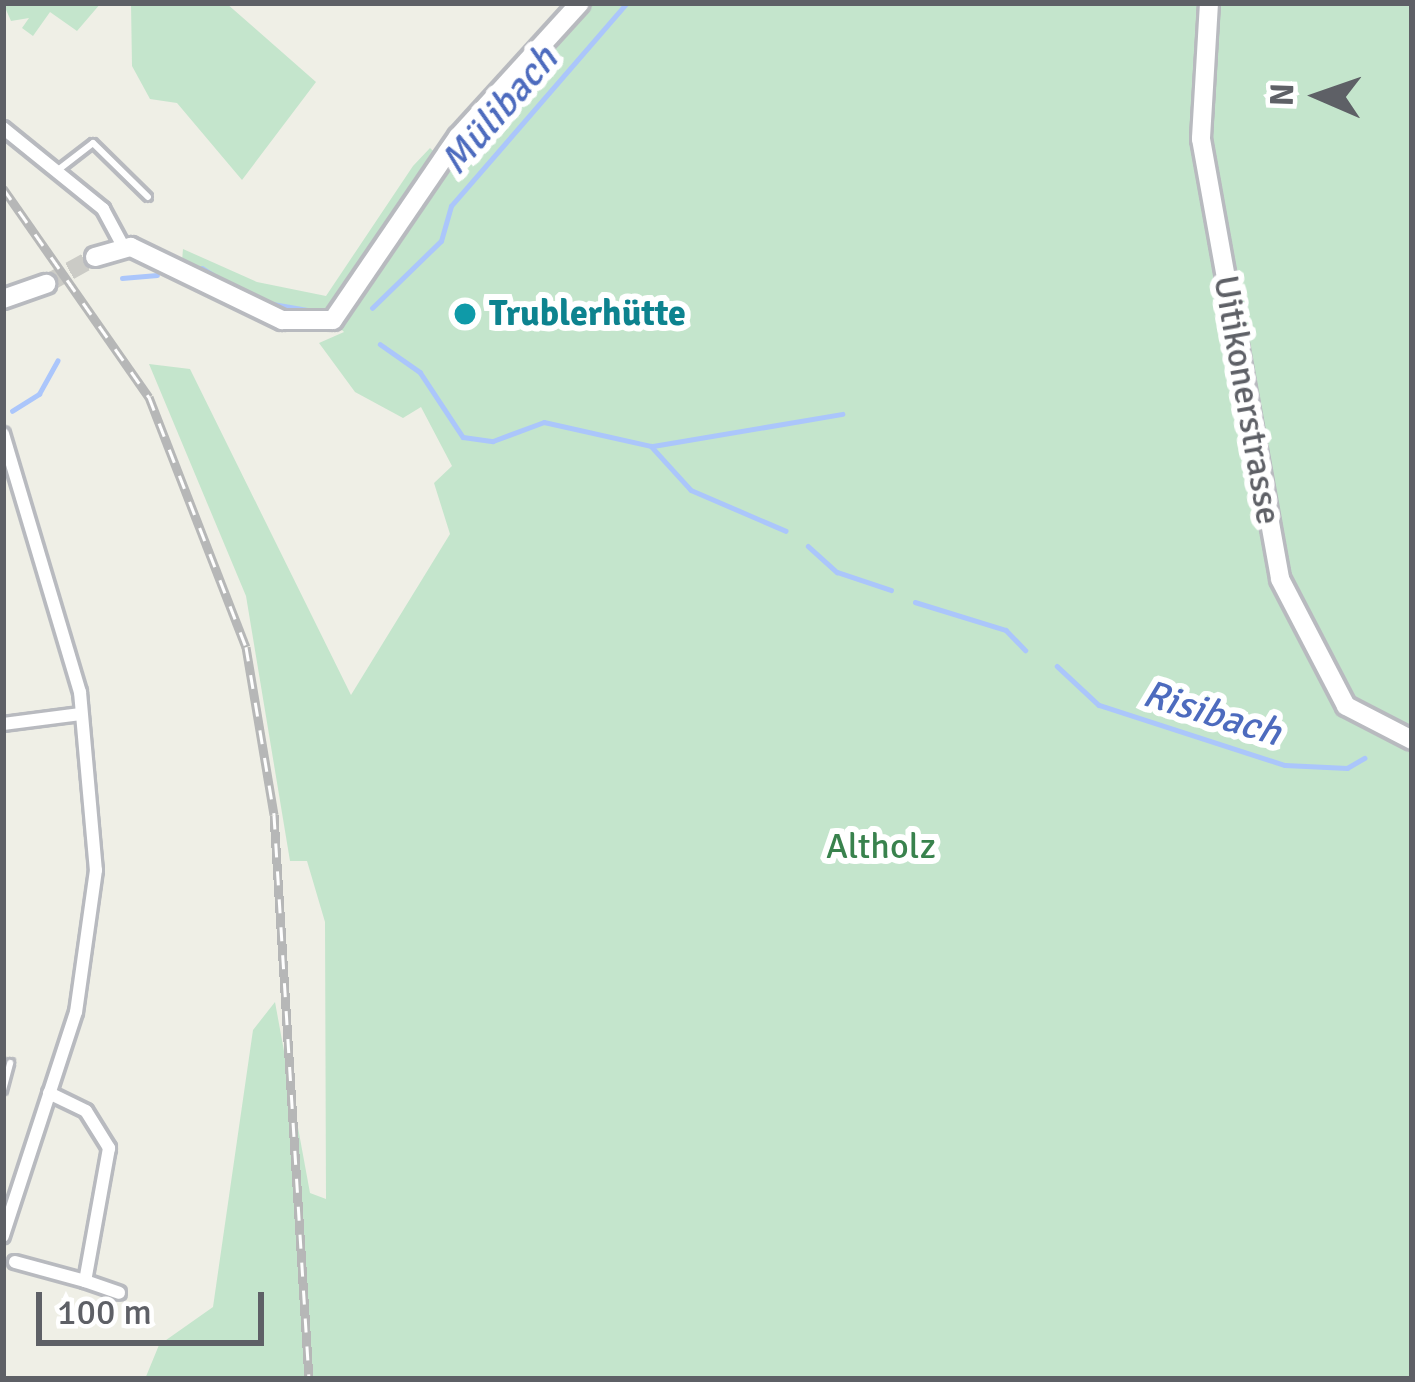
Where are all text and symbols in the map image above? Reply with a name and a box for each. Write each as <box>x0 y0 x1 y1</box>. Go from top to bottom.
water label: Mülibach <box>431 36 567 184</box>
north arrow <box>1259 36 1379 156</box>
text: N <box>1262 83 1303 107</box>
street label: Uitikonerstrasse <box>1204 272 1290 528</box>
place label: Trublerhütte <box>489 292 686 336</box>
marker: Trublerhütte <box>452 301 478 327</box>
water label: Risibach <box>1137 670 1287 756</box>
park label: Altholz <box>826 825 936 869</box>
scale bar <box>42 1268 270 1342</box>
text: 100 m <box>57 1290 152 1335</box>

